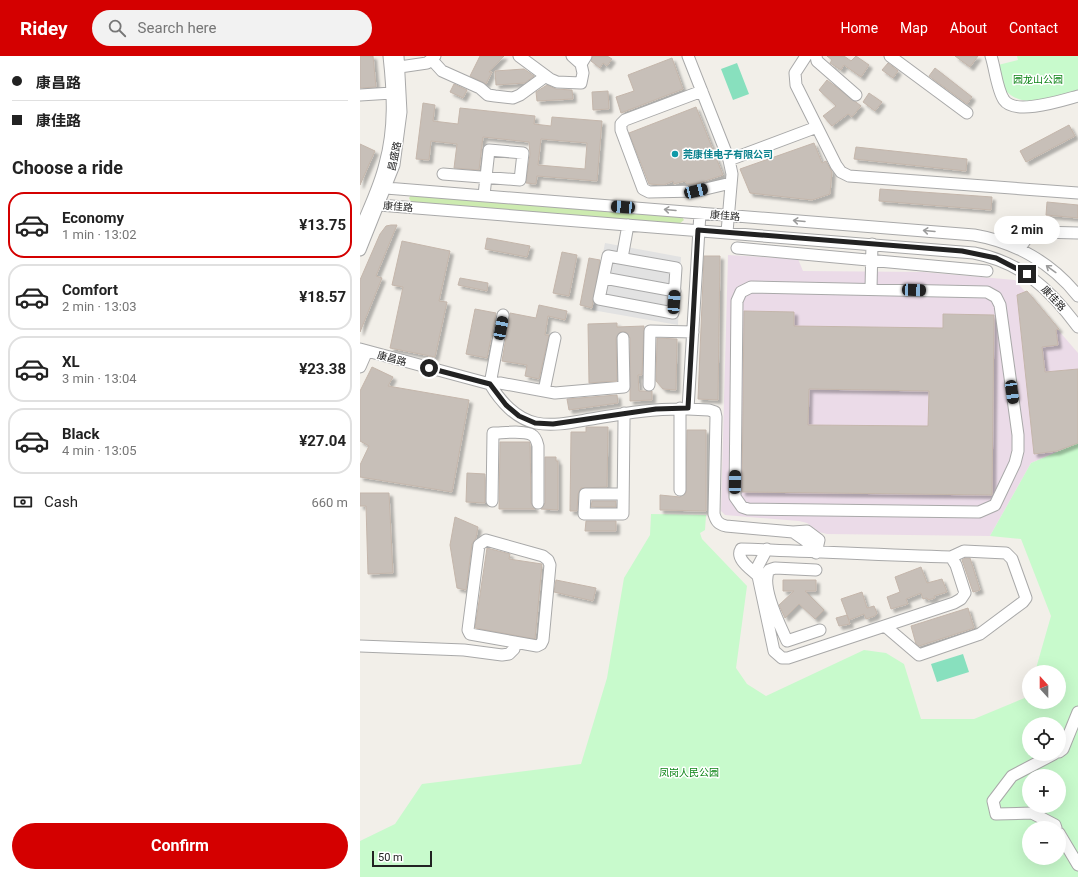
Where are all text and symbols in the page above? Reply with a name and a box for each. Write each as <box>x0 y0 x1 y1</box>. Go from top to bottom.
search box <box>92 10 372 46</box>
text: Ridey <box>20 17 68 40</box>
icon: search <box>106 17 128 39</box>
text: Search here <box>138 19 217 37</box>
text: Home <box>840 20 878 36</box>
text: Map <box>900 20 928 36</box>
text: About <box>950 20 987 36</box>
text: Contact <box>1009 20 1058 36</box>
text: 康昌路 <box>36 74 81 92</box>
park label: 园龙山公园 <box>1013 74 1063 85</box>
text: 康佳路 <box>36 112 81 130</box>
street label: 昌盛路 <box>386 140 403 172</box>
marker: 莞康佳电子有限公司 <box>670 149 680 159</box>
place label: 莞康佳电子有限公司 <box>683 149 773 160</box>
text: Choose a ride <box>12 157 123 178</box>
car <box>683 182 709 200</box>
street label: 康佳路 <box>383 200 413 213</box>
car <box>611 200 635 214</box>
icon: car <box>14 207 50 243</box>
one-way arrow <box>664 207 677 214</box>
text: Economy <box>62 209 124 227</box>
street label: 康佳路 <box>710 209 740 222</box>
text: ¥13.75 <box>299 216 346 234</box>
callout: 2 min <box>994 216 1060 244</box>
one-way arrow <box>793 217 806 224</box>
text: 2 min <box>1011 222 1043 237</box>
text: 1 min · 13:02 <box>62 227 137 242</box>
one-way arrow <box>923 228 936 235</box>
route end <box>1018 265 1036 283</box>
one-way arrow <box>1045 265 1056 273</box>
icon: car <box>14 279 50 315</box>
text: Comfort <box>62 281 118 299</box>
car <box>902 284 926 296</box>
street label: 康佳路 <box>1039 284 1068 313</box>
text: ¥18.57 <box>299 288 346 306</box>
car <box>667 290 681 314</box>
text: 2 min · 13:03 <box>62 299 137 314</box>
car <box>493 315 509 341</box>
street label: 康昌路 <box>376 349 408 368</box>
icon: car <box>14 351 50 387</box>
text: XL <box>62 353 80 371</box>
route start <box>420 359 438 377</box>
text: ¥23.38 <box>299 360 346 378</box>
text: 3 min · 13:04 <box>62 371 137 386</box>
car <box>1004 379 1020 405</box>
icon: car <box>14 423 50 459</box>
text: Black <box>62 425 99 443</box>
text: ¥27.04 <box>299 432 346 450</box>
text: 4 min · 13:05 <box>62 443 137 458</box>
car <box>729 470 741 494</box>
icon: cash <box>12 491 34 513</box>
text: Cash <box>44 493 78 511</box>
text: 660 m <box>311 495 348 510</box>
north arrow <box>1022 665 1066 709</box>
map controls <box>1022 665 1066 865</box>
button: locate <box>1022 717 1066 761</box>
park label: 凤岗人民公园 <box>659 767 719 778</box>
button: + <box>1022 769 1066 813</box>
button: − <box>1022 821 1066 865</box>
button: Confirm <box>12 823 348 869</box>
scale bar <box>372 849 432 868</box>
text: 50 m <box>378 851 403 864</box>

